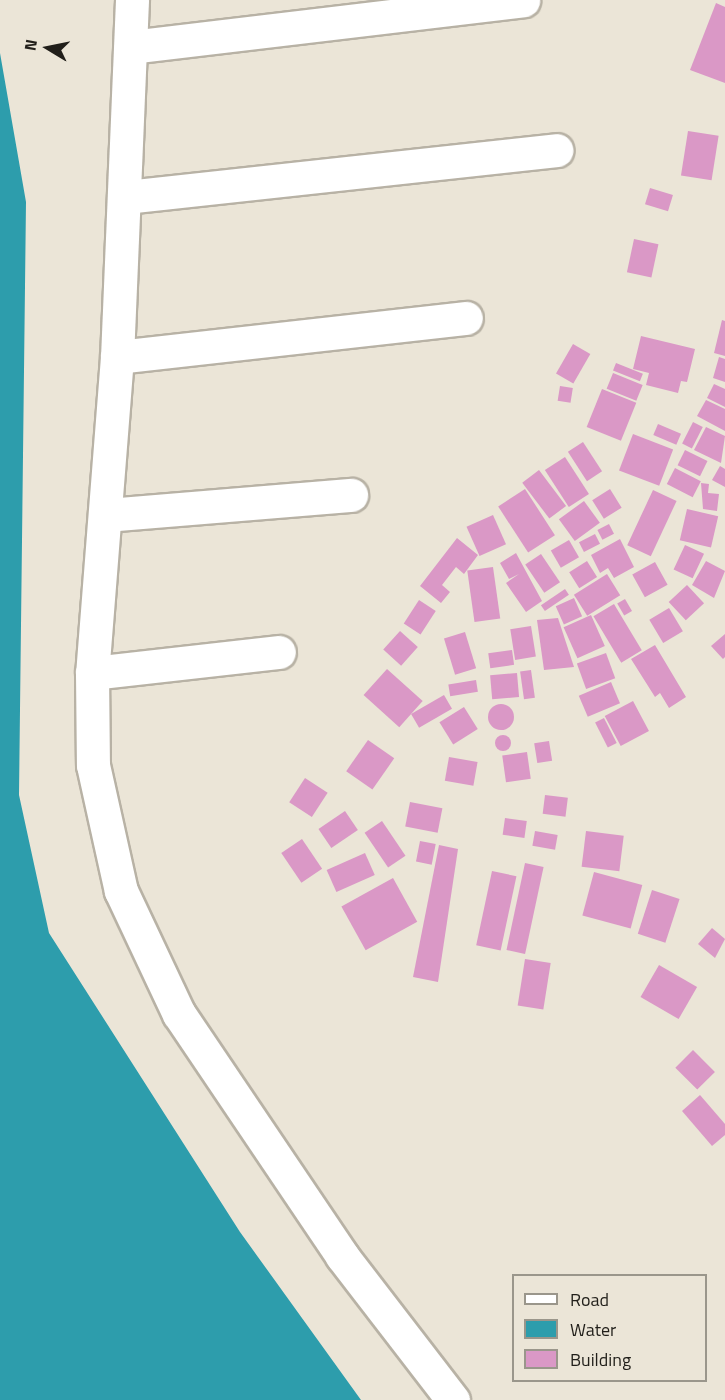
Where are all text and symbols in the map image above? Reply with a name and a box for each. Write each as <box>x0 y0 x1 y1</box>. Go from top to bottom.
north arrow <box>18 18 78 78</box>
text: N <box>17 37 43 52</box>
legend <box>512 1274 707 1382</box>
text: Road <box>570 1286 609 1313</box>
text: Water <box>570 1316 616 1343</box>
text: Building <box>570 1346 631 1373</box>

